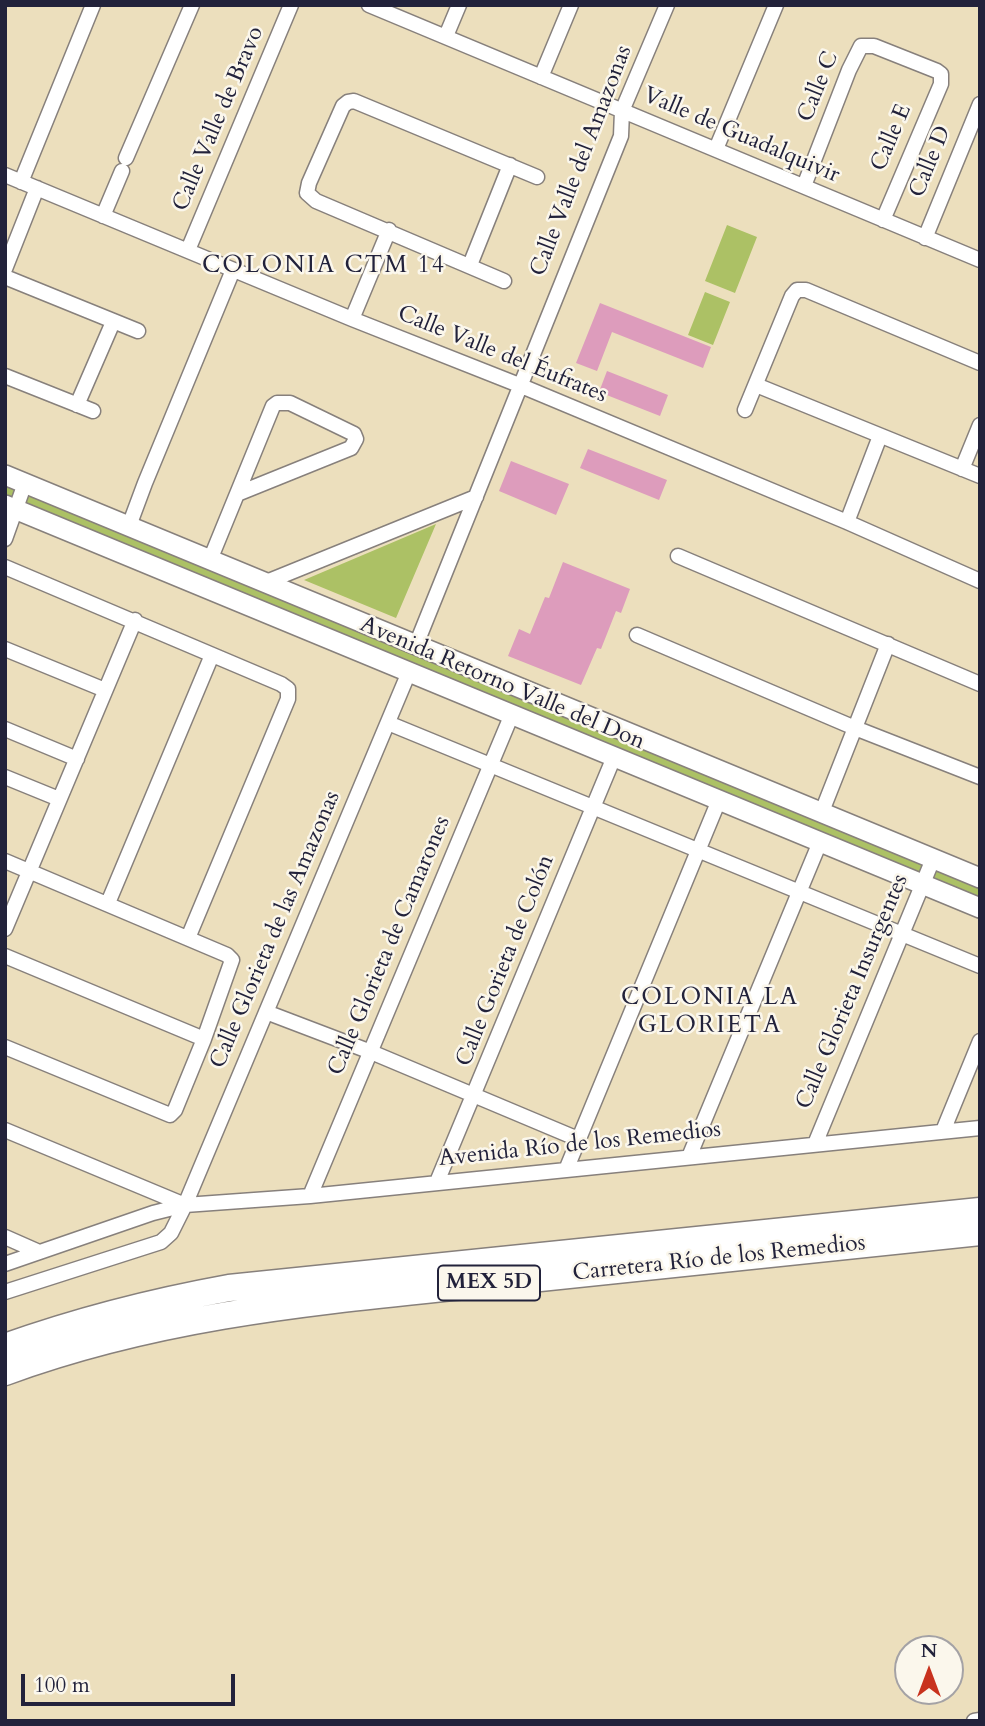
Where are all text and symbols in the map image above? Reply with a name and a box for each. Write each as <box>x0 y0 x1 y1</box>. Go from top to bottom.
street label: Calle Valle de Bravo <box>168 23 270 215</box>
street label: Calle Valle del Amazonas <box>525 42 639 280</box>
street label: Calle C <box>792 48 846 126</box>
street label: Valle de Guadalquivir <box>639 82 843 190</box>
street label: Calle E <box>866 100 918 176</box>
street label: Calle D <box>904 122 958 202</box>
district label: COLONIA CTM 14 <box>204 252 444 280</box>
street label: Calle Valle del Éufrates <box>393 300 611 410</box>
street label: Avenida Retorno Valle del Don <box>356 611 648 757</box>
street label: Calle Glorieta de las Amazonas <box>205 787 347 1073</box>
street label: Calle Glorieta de Camarones <box>323 812 457 1080</box>
street label: Calle Gorieta de Colón <box>451 851 561 1071</box>
street label: Calle Glorieta Insurgentes <box>791 870 915 1114</box>
district label: COLONIA LA GLORIETA <box>622 984 798 1040</box>
street label: Avenida Río de los Remedios <box>438 1116 722 1174</box>
street label: Carretera Río de los Remedios <box>571 1230 867 1288</box>
road number: MEX 5D <box>438 1266 540 1300</box>
north arrow <box>894 1635 964 1705</box>
text: N <box>921 1638 937 1664</box>
scale bar <box>24 1660 238 1704</box>
text: 100 m <box>34 1671 90 1700</box>

